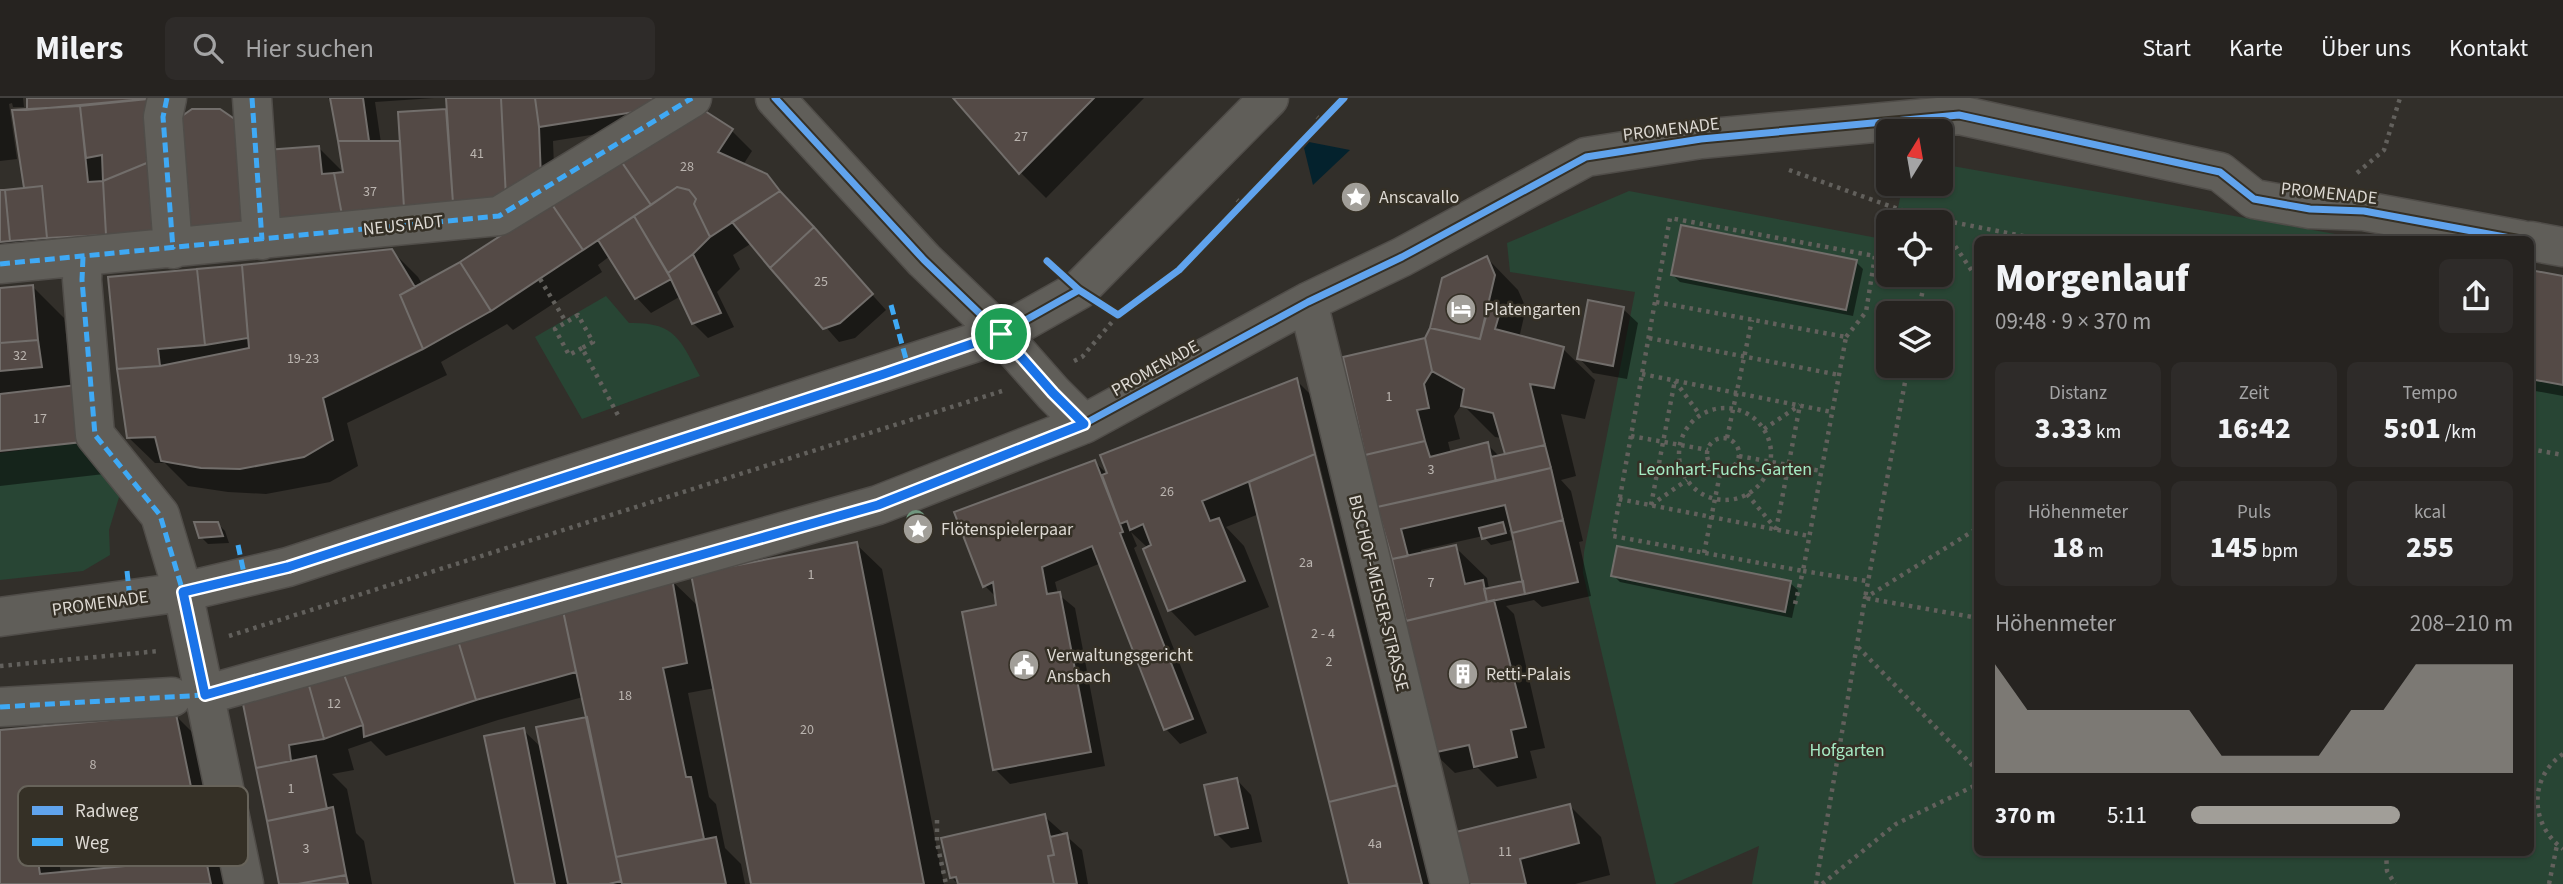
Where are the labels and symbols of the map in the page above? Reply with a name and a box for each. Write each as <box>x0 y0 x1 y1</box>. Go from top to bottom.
street label: PROMENADE <box>1621 111 1721 148</box>
north arrow <box>1876 119 1953 196</box>
house number: 27 <box>1014 127 1028 147</box>
house number: 41 <box>470 144 484 164</box>
house number: 28 <box>680 157 694 177</box>
street label: PROMENADE <box>2279 176 2378 211</box>
place icon: Anscavallo <box>1339 180 1373 214</box>
house number: 37 <box>363 182 377 202</box>
place label: Anscavallo <box>1379 185 1459 210</box>
street label: NEUSTADT <box>362 209 445 242</box>
house number: 25 <box>814 272 828 292</box>
hotel icon: Platengarten <box>1444 292 1478 326</box>
place label: Platengarten <box>1484 297 1581 322</box>
pin <box>971 304 1031 364</box>
street label: PROMENADE <box>1107 334 1204 403</box>
house number: 32 <box>13 346 27 366</box>
house number: 19-23 <box>287 349 319 369</box>
house number: 1 <box>1386 387 1393 407</box>
house number: 17 <box>33 409 47 429</box>
park label: Leonhart-Fuchs-Garten <box>1638 457 1812 482</box>
house number: 3 <box>1428 460 1435 480</box>
house number: 26 <box>1160 482 1174 502</box>
street label: BISCHOF-MEISER-STRASSE <box>1342 492 1415 694</box>
place icon: Flötenspielerpaar <box>901 512 935 546</box>
place label: Flötenspielerpaar <box>941 517 1074 542</box>
house number: 2a <box>1299 553 1313 573</box>
house number: 1 <box>808 565 815 585</box>
house number: 7 <box>1428 573 1435 593</box>
street label: PROMENADE <box>50 584 150 623</box>
house number: 2 - 4 <box>1311 624 1335 644</box>
place label: Verwaltungsgericht Ansbach <box>1047 643 1193 689</box>
public building icon: Verwaltungsgericht Ansbach <box>1007 648 1041 682</box>
house number: 2 <box>1326 652 1333 672</box>
building icon: Retti-Palais <box>1446 657 1480 691</box>
place label: Retti-Palais <box>1486 662 1571 687</box>
house number: 18 <box>618 686 632 706</box>
house number: 12 <box>327 694 341 714</box>
house number: 20 <box>800 720 814 740</box>
park label: Hofgarten <box>1809 738 1885 763</box>
house number: 8 <box>90 755 97 775</box>
house number: 1 <box>288 779 295 799</box>
legend <box>18 786 248 866</box>
text: Radweg <box>75 798 139 825</box>
text: Weg <box>75 830 109 857</box>
house number: 4a <box>1368 834 1382 854</box>
house number: 3 <box>303 839 310 859</box>
house number: 11 <box>1498 842 1512 862</box>

